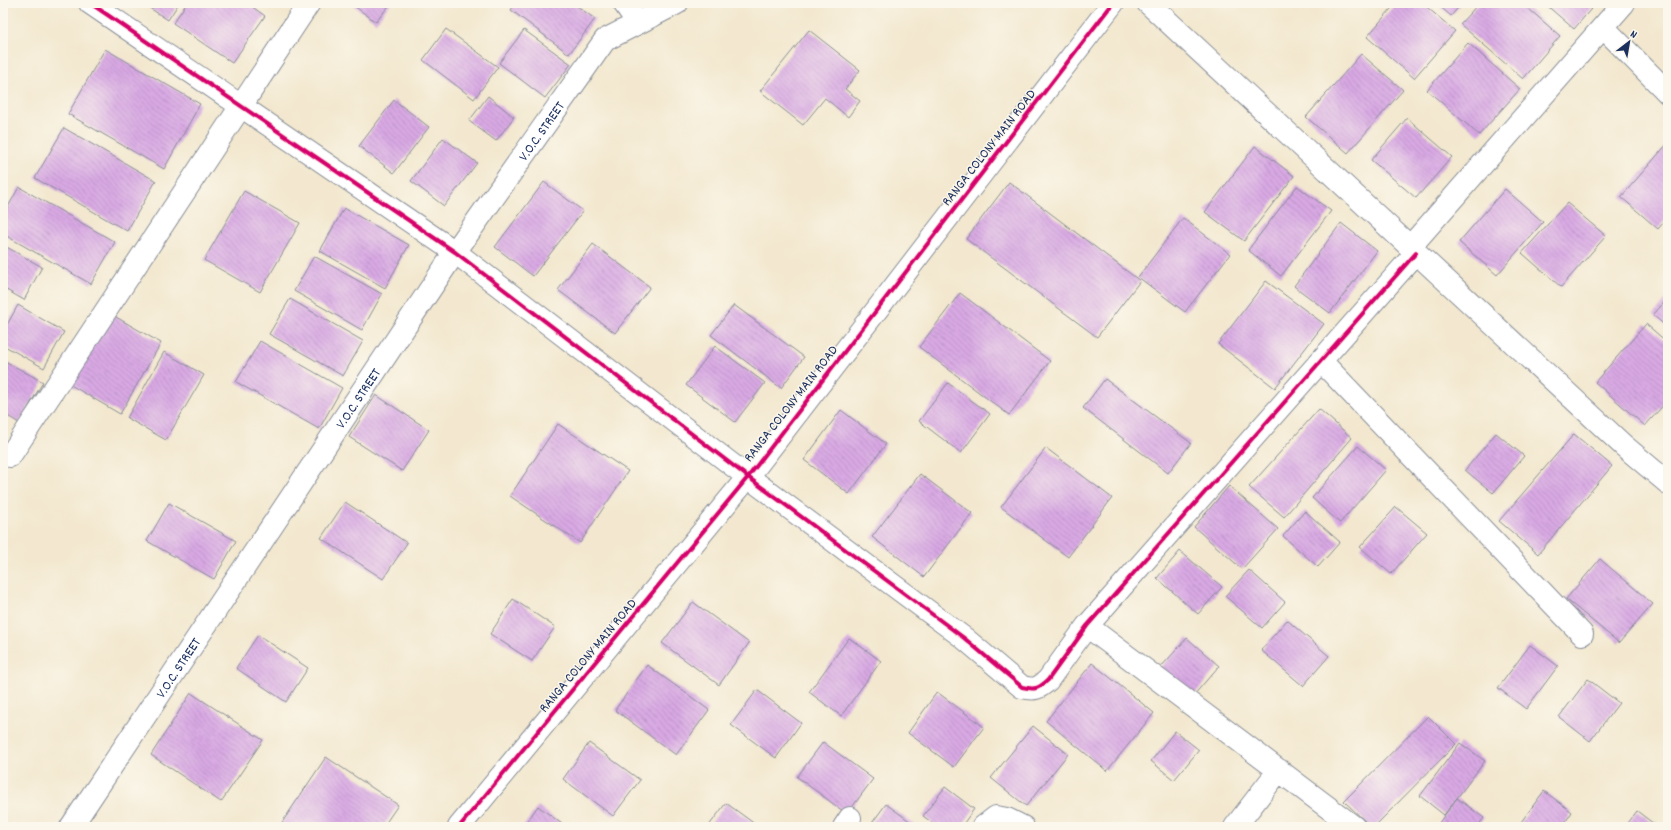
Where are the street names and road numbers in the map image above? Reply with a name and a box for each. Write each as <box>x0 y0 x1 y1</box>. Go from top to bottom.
street label: RANGA COLONY MAIN ROAD <box>938 86 1042 211</box>
street label: V.O.C. STREET <box>514 98 571 166</box>
street label: RANGA COLONY MAIN ROAD <box>740 342 844 467</box>
street label: V.O.C. STREET <box>332 364 387 433</box>
street label: RANGA COLONY MAIN ROAD <box>535 595 642 718</box>
street label: V.O.C. STREET <box>152 634 207 703</box>

